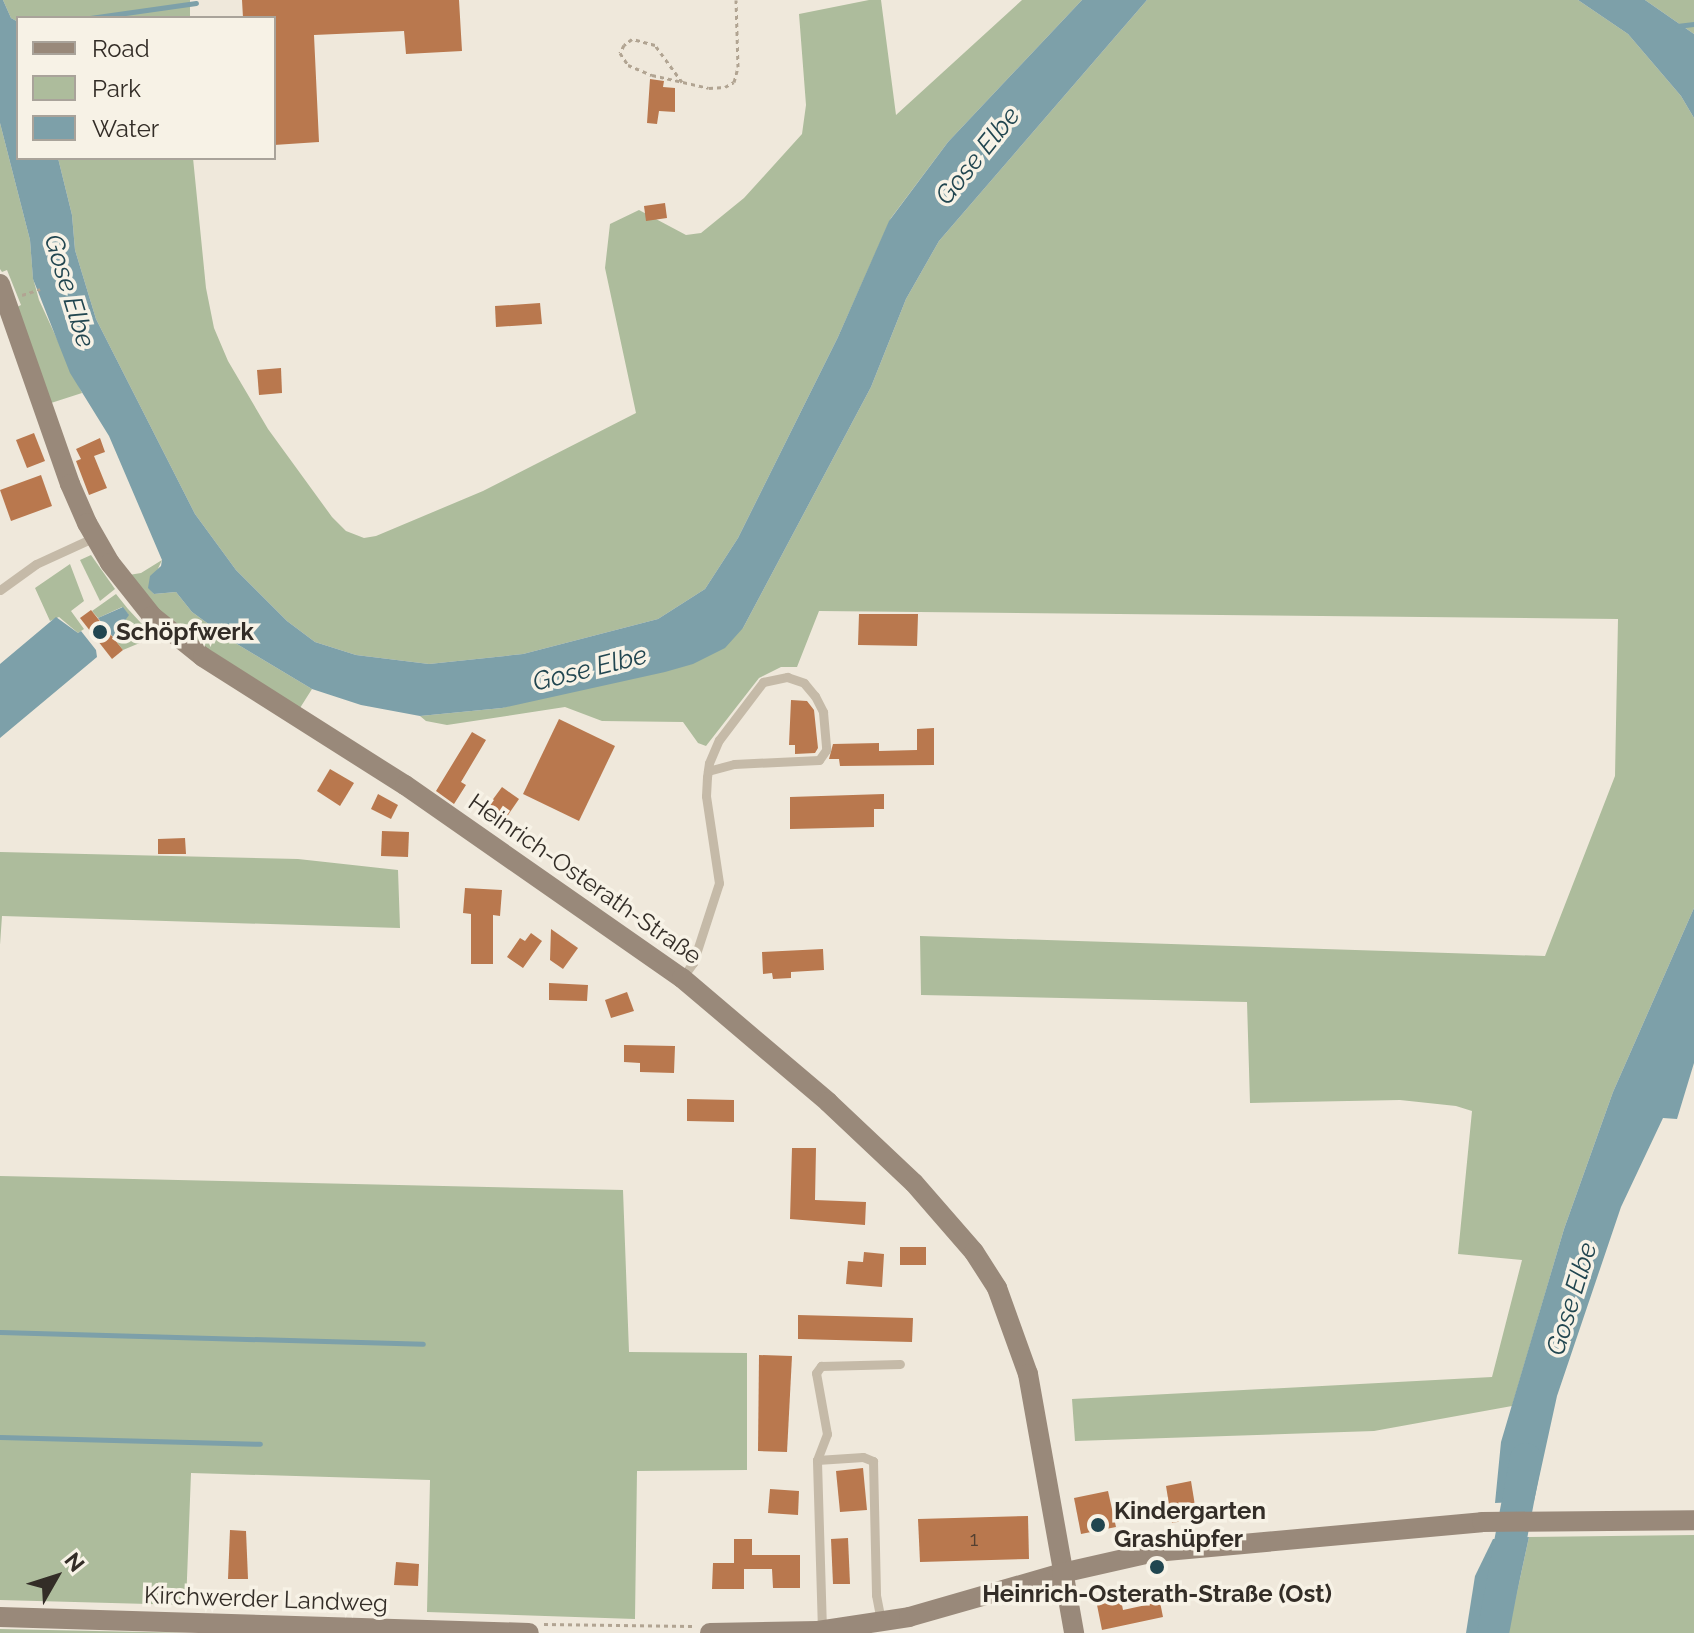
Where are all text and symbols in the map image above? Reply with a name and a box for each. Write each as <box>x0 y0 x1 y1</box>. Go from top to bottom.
legend <box>16 16 276 160</box>
text: Road <box>92 34 150 63</box>
text: Park <box>92 74 141 103</box>
water label: Gose Elbe <box>929 101 1027 211</box>
text: Water <box>92 114 159 143</box>
water label: Gose Elbe <box>37 231 101 351</box>
place label: Schöpfwerk <box>116 618 254 646</box>
marker: Schöpfwerk <box>91 623 109 641</box>
water label: Gose Elbe <box>530 640 650 698</box>
street label: Heinrich-Osterath-Straße <box>463 787 707 971</box>
water label: Gose Elbe <box>1540 1239 1604 1359</box>
place label: Kindergarten Grashüpfer <box>1114 1497 1266 1553</box>
marker: Kindergarten Grashüpfer <box>1089 1516 1107 1534</box>
house number: 1 <box>970 1527 978 1551</box>
north arrow <box>16 1537 96 1617</box>
text: N <box>59 1547 90 1577</box>
marker: Heinrich-Osterath-Straße (Ost) <box>1148 1558 1166 1576</box>
street label: Kirchwerder Landweg <box>143 1580 389 1618</box>
place label: Heinrich-Osterath-Straße (Ost) <box>982 1580 1332 1608</box>

